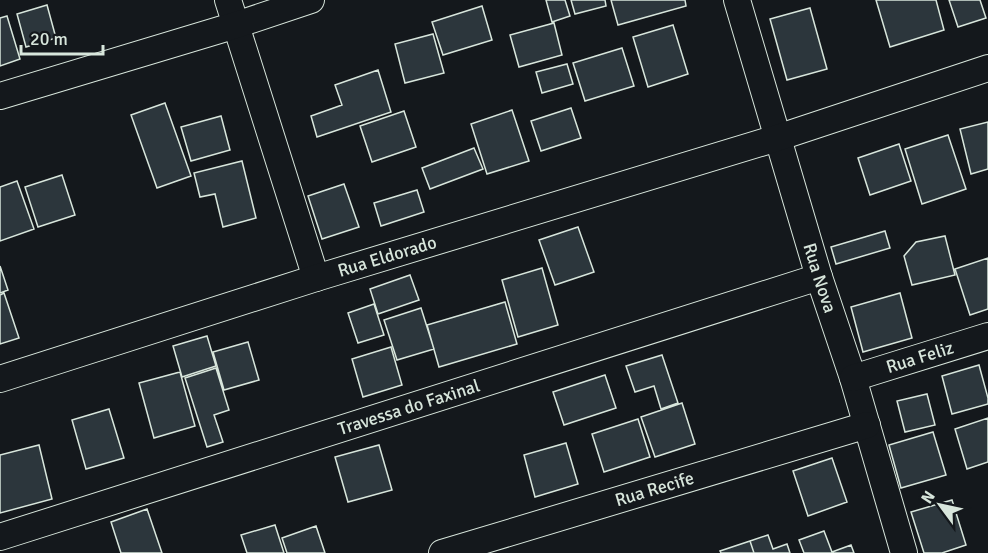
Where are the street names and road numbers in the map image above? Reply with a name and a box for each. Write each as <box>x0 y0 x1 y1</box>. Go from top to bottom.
street label: Rua Eldorado <box>335 231 439 282</box>
street label: Rua Nova <box>799 240 841 316</box>
street label: Rua Feliz <box>883 336 956 378</box>
street label: Travessa do Faxinal <box>335 374 483 440</box>
street label: Rua Recife <box>612 467 697 511</box>

